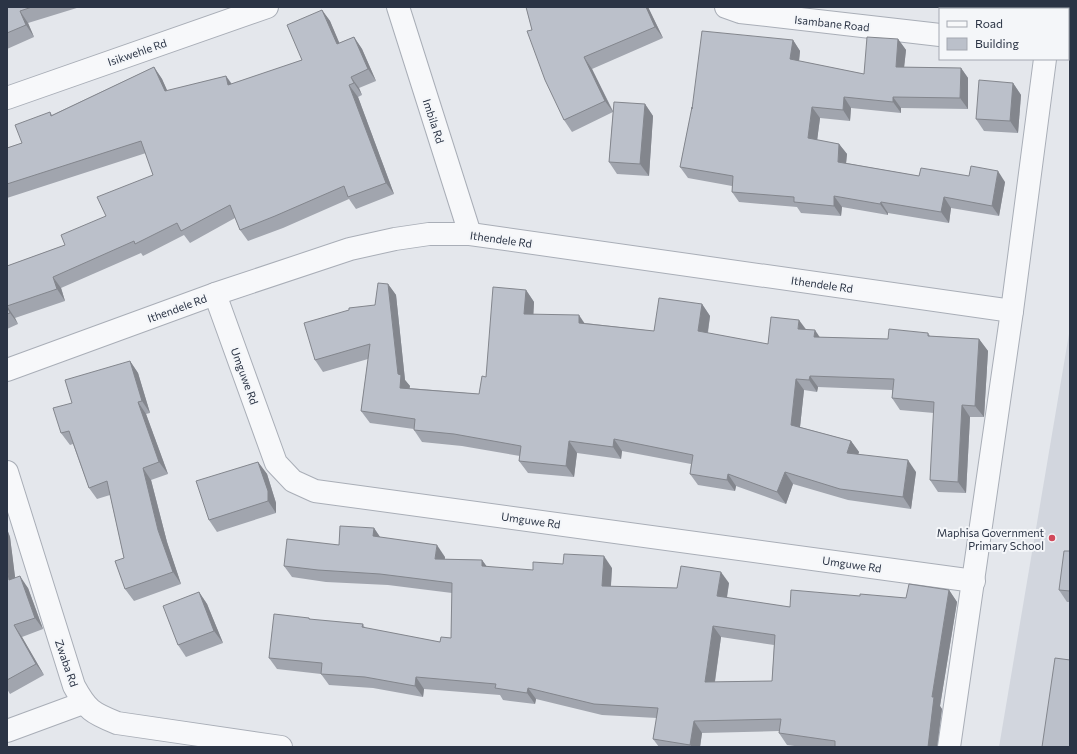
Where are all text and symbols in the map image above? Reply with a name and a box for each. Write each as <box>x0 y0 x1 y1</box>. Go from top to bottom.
legend <box>939 8 1069 60</box>
street label: Isambane Road <box>794 13 870 33</box>
text: Road <box>975 16 1003 30</box>
street label: Isikwehle Rd <box>106 36 168 68</box>
text: Building <box>975 36 1019 50</box>
street label: Imbila Rd <box>421 97 447 145</box>
street label: Ithendele Rd <box>469 228 533 250</box>
street label: Ithendele Rd <box>790 273 854 295</box>
street label: Ithendele Rd <box>146 291 208 325</box>
street label: Umguwe Rd <box>229 346 261 406</box>
street label: Umguwe Rd <box>501 509 561 531</box>
place label: Maphisa Government Primary School <box>937 526 1044 552</box>
marker: Maphisa Government Primary School <box>1047 533 1057 543</box>
street label: Umguwe Rd <box>822 553 882 575</box>
street label: Zwaba Rd <box>53 638 81 688</box>

